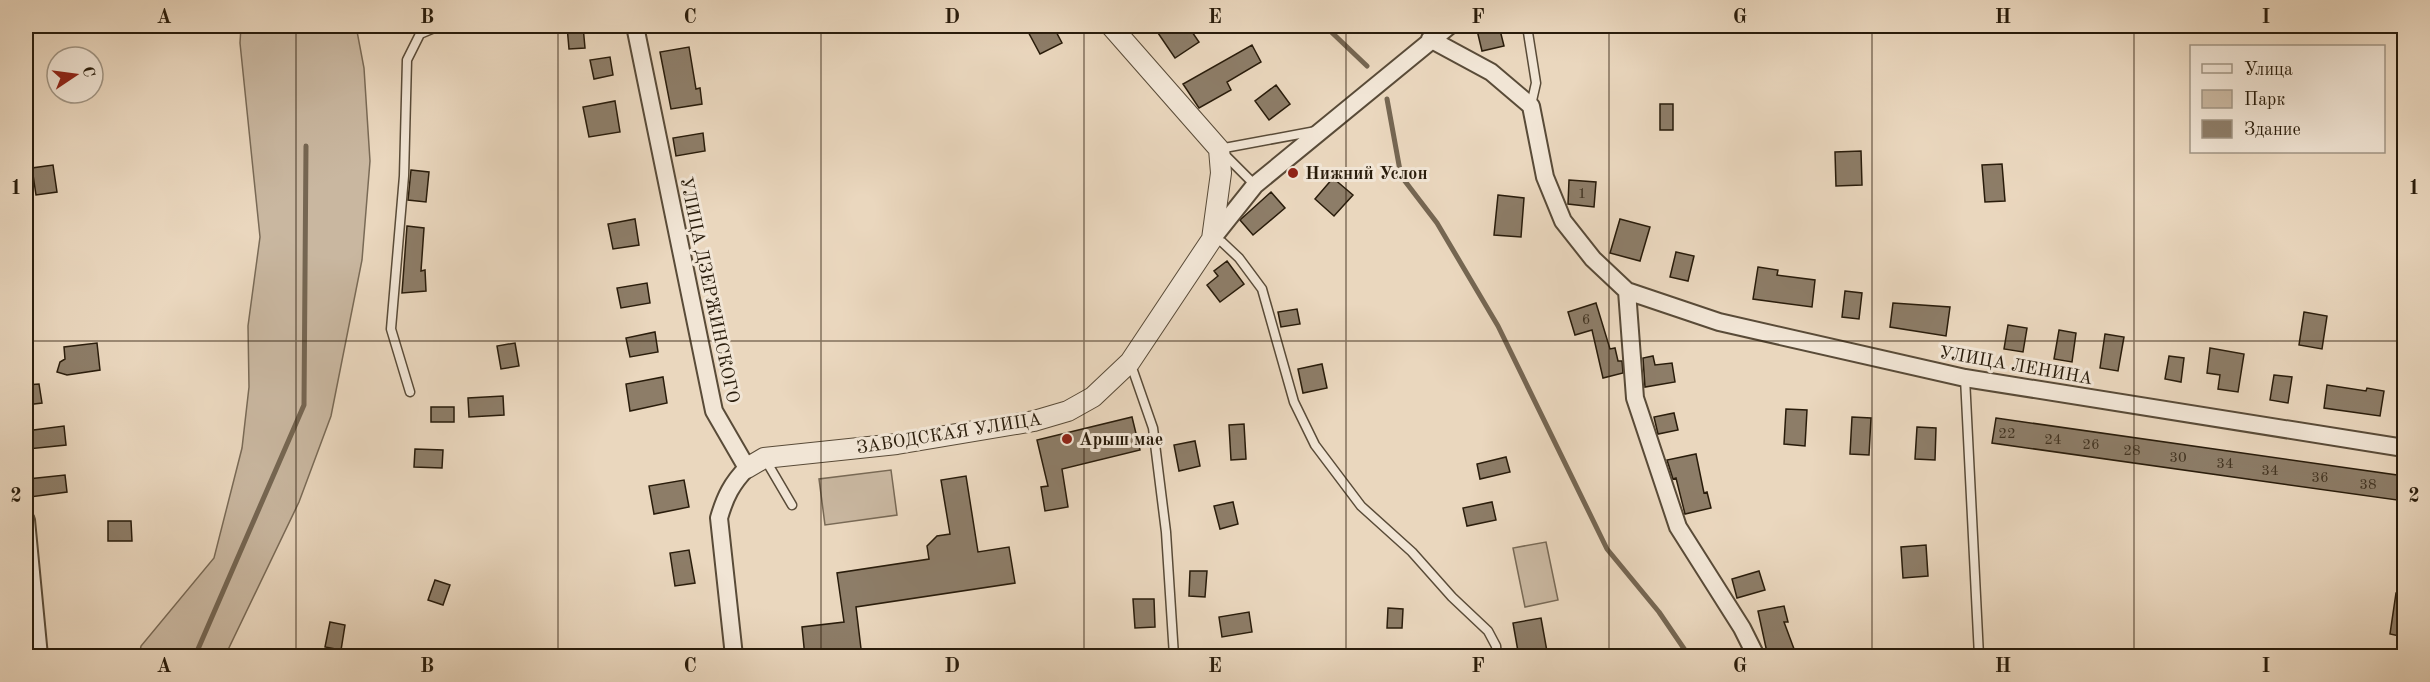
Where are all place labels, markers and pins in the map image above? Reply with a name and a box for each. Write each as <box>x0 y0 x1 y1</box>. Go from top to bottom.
place label: Нижний Услон <box>1305 165 1428 183</box>
marker: Нижний Услон <box>1286 166 1300 180</box>
place label: Арыш мае <box>1079 431 1163 449</box>
marker: Арыш мае <box>1060 432 1074 446</box>

